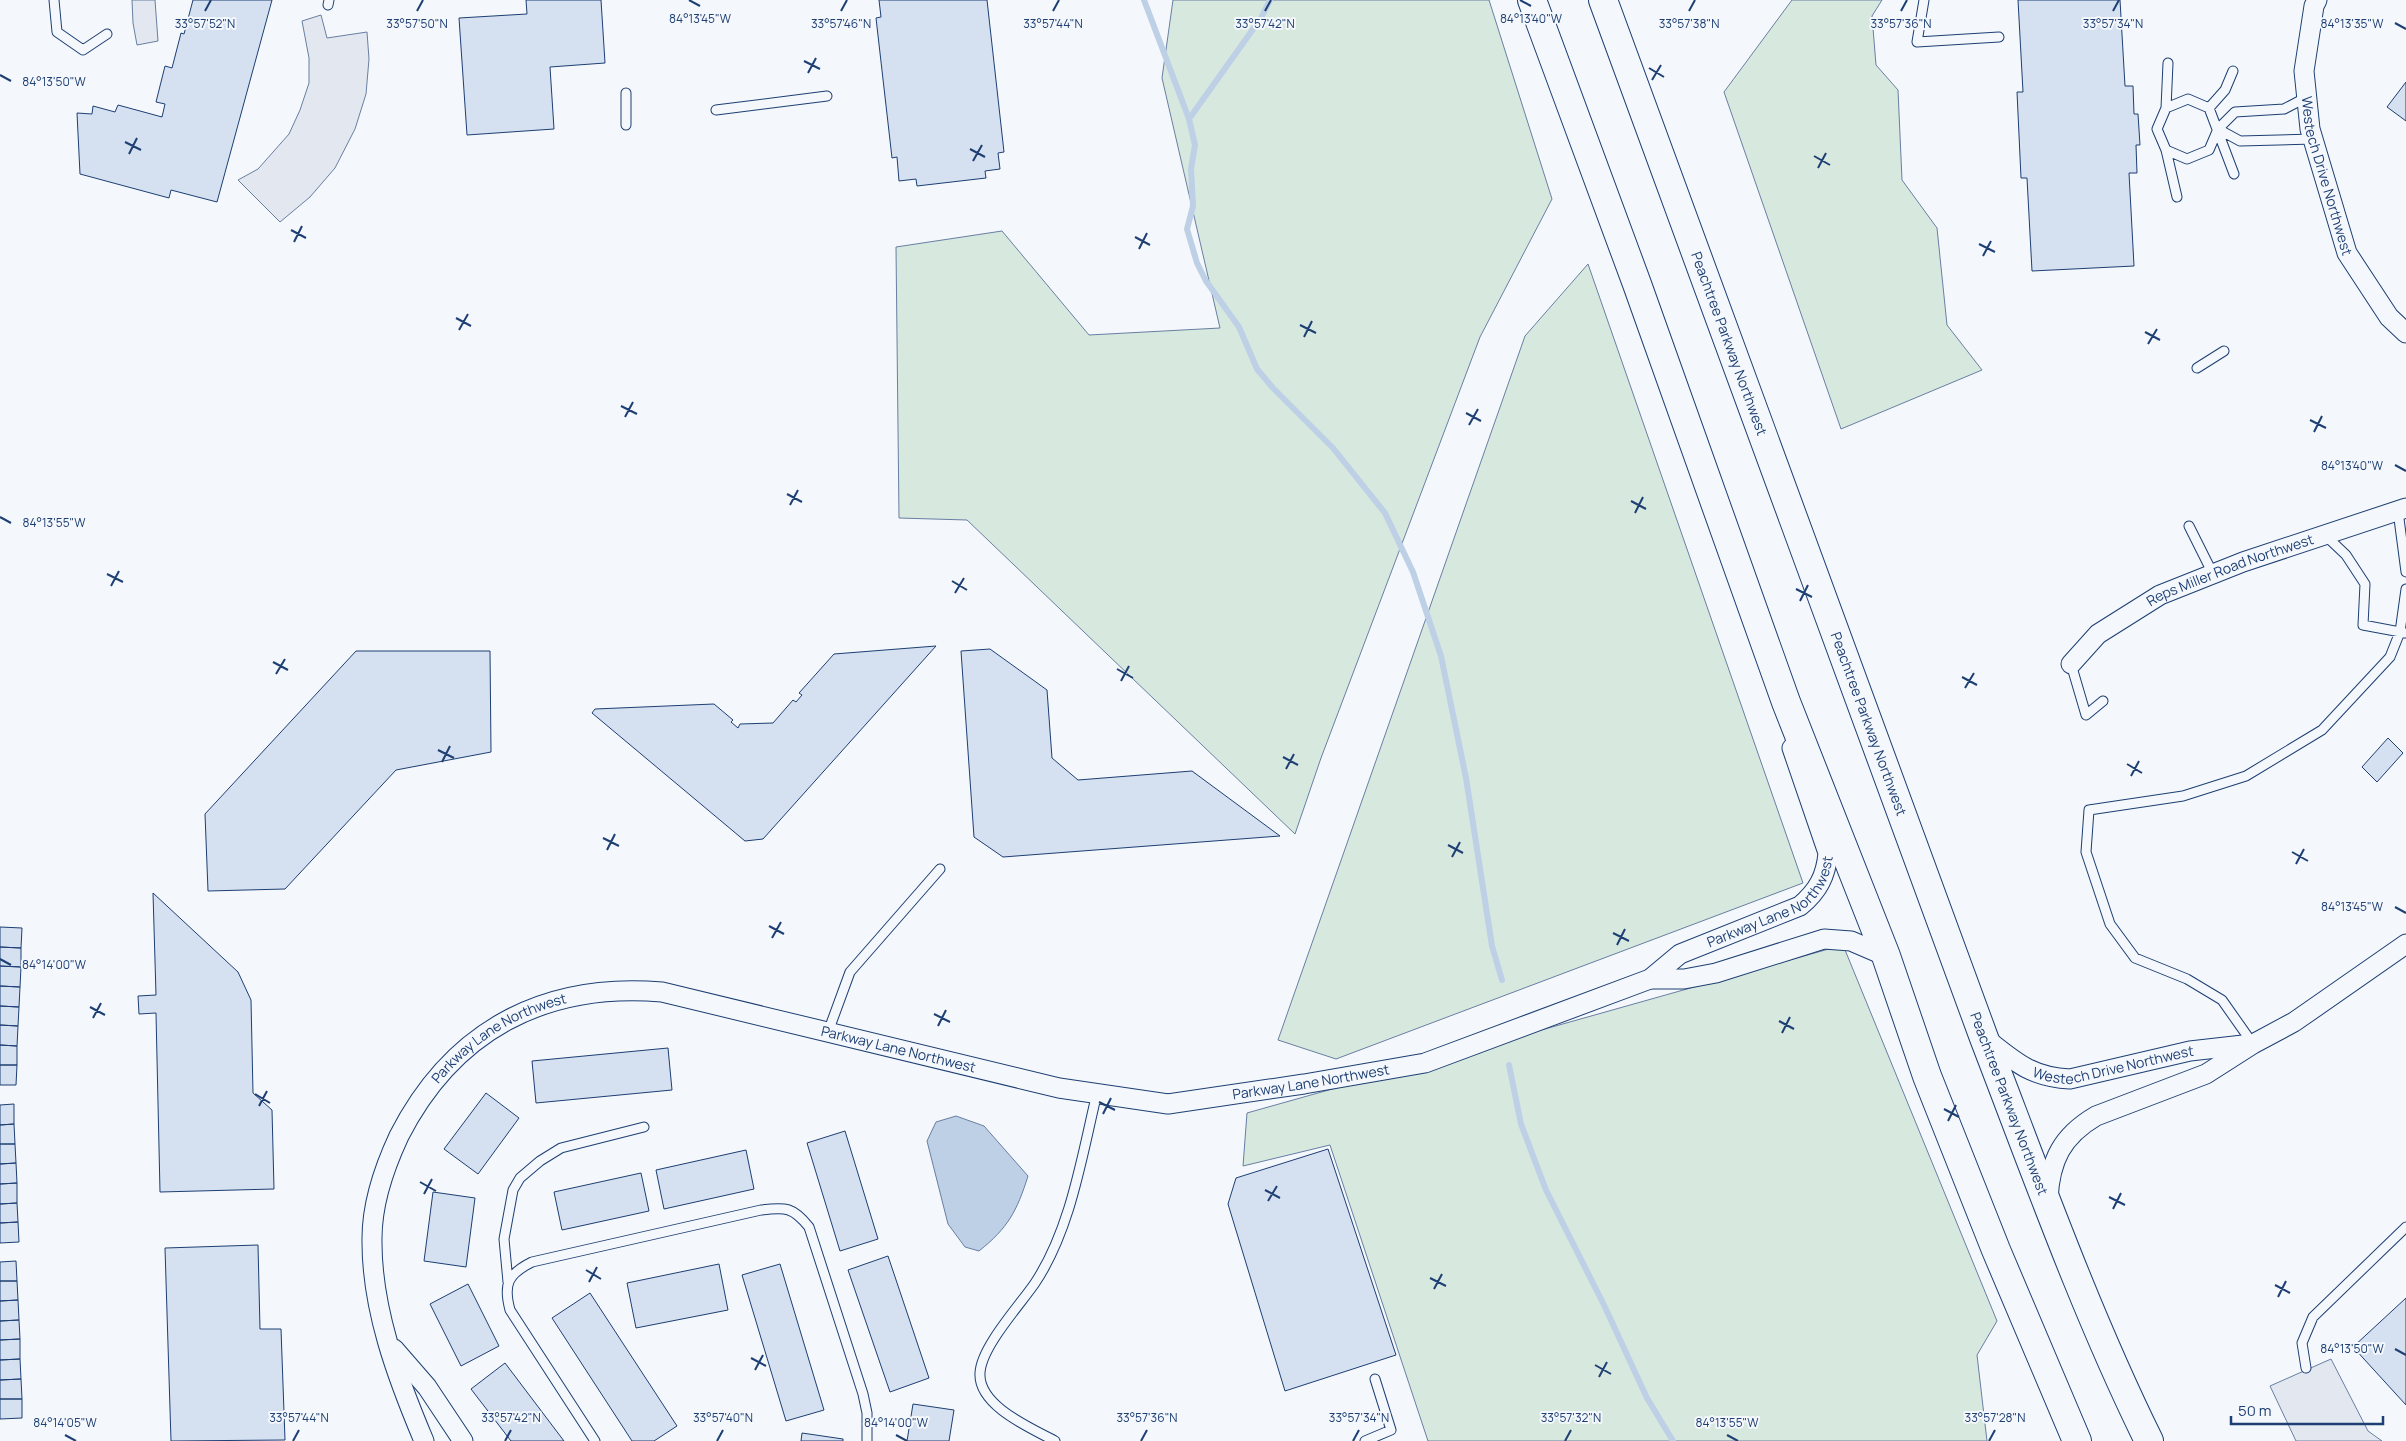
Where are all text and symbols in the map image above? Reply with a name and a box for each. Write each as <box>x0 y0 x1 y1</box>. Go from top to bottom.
text: 84°13'45"W <box>669 10 732 27</box>
text: 84°13'40"W <box>1500 10 1563 27</box>
text: 33°57'52"N <box>175 15 235 32</box>
text: 33°57'50"N <box>386 15 448 32</box>
text: 33°57'46"N <box>811 15 871 32</box>
text: 33°57'44"N <box>1023 15 1083 32</box>
text: 33°57'42"N <box>1235 15 1295 32</box>
text: 33°57'38"N <box>1659 15 1719 32</box>
text: 33°57'36"N <box>1870 15 1932 32</box>
text: 33°57'34"N <box>2083 15 2143 32</box>
text: 84°13'35"W <box>2321 15 2384 32</box>
text: 84°13'50"W <box>22 73 87 90</box>
street label: Westech Drive Northwest <box>2298 95 2357 258</box>
street label: Peachtree Parkway Northwest <box>1687 249 1772 438</box>
text: 84°13'40"W <box>2321 457 2384 474</box>
text: 84°13'55"W <box>22 514 86 531</box>
street label: Reps Miller Road Northwest <box>2143 529 2316 610</box>
street label: Peachtree Parkway Northwest <box>1827 629 1912 818</box>
street label: Parkway Lane Northwest <box>1704 854 1837 951</box>
text: 84°13'45"W <box>2321 898 2384 915</box>
text: 84°14'00"W <box>22 956 87 973</box>
street label: Parkway Lane Northwest <box>427 988 569 1087</box>
street label: Peachtree Parkway Northwest <box>1966 1009 2053 1198</box>
street label: Parkway Lane Northwest <box>819 1021 978 1077</box>
street label: Westech Drive Northwest <box>2030 1041 2195 1088</box>
street label: Parkway Lane Northwest <box>1231 1059 1391 1103</box>
text: 84°13'50"W <box>2320 1340 2385 1357</box>
scale bar <box>2231 1394 2384 1426</box>
text: 50 m <box>2238 1400 2272 1421</box>
text: 33°57'44"N <box>269 1409 329 1426</box>
text: 33°57'42"N <box>481 1409 541 1426</box>
text: 33°57'40"N <box>693 1409 753 1426</box>
text: 33°57'36"N <box>1116 1409 1178 1426</box>
text: 33°57'34"N <box>1329 1409 1389 1426</box>
text: 33°57'32"N <box>1541 1409 1601 1426</box>
text: 33°57'28"N <box>1965 1409 2025 1426</box>
text: 84°14'05"W <box>33 1414 98 1431</box>
text: 84°14'00"W <box>864 1414 929 1431</box>
text: 84°13'55"W <box>1695 1414 1759 1431</box>

